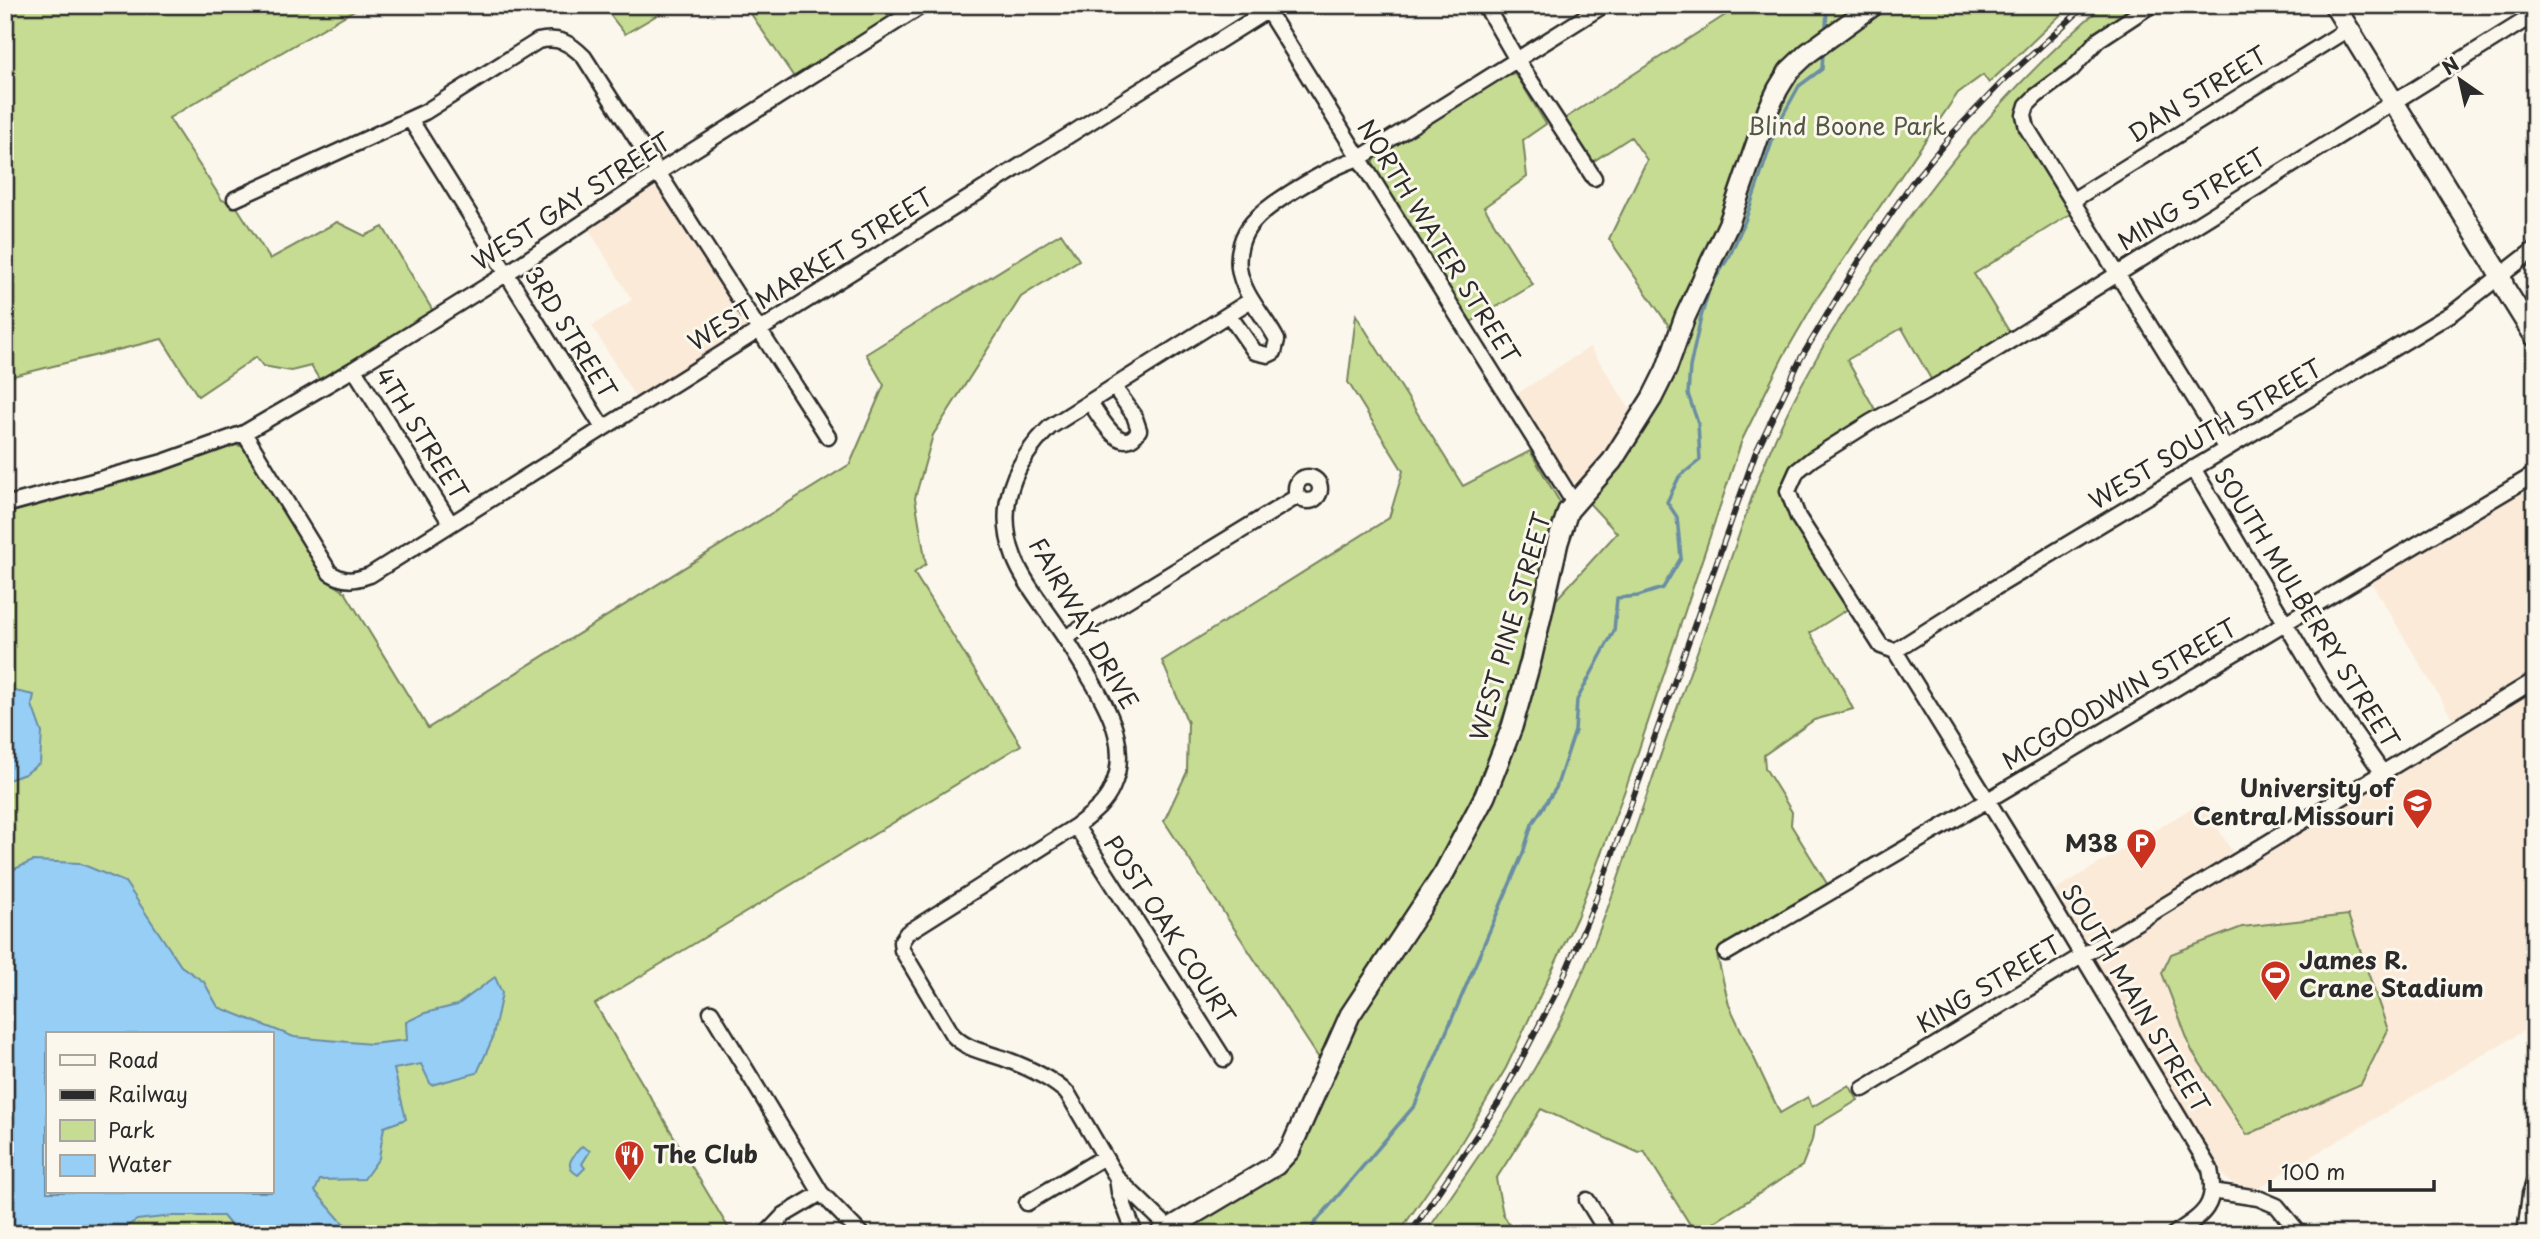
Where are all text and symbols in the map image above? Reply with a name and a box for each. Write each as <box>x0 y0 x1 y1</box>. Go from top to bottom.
street label: DAN STREET <box>2120 36 2274 150</box>
north arrow <box>2424 46 2494 116</box>
text: N <box>2436 49 2464 81</box>
park label: Blind Boone Park <box>1747 107 1947 143</box>
street label: NORTH WATER STREET <box>1350 112 1530 371</box>
street label: WEST GAY STREET <box>464 122 678 278</box>
street label: MING STREET <box>2110 138 2272 258</box>
street label: WEST MARKET STREET <box>680 178 940 359</box>
street label: 3RD STREET <box>517 259 627 406</box>
street label: WEST SOUTH STREET <box>2081 349 2329 517</box>
street label: 4TH STREET <box>368 360 478 507</box>
street label: SOUTH MULBERRY STREET <box>2206 460 2409 755</box>
street label: WEST PINE STREET <box>1459 508 1559 745</box>
street label: FAIRWAY DRIVE <box>1021 530 1149 716</box>
street label: MCGOODWIN STREET <box>1995 608 2244 778</box>
place label: University of Central Missouri <box>2193 769 2396 833</box>
school or university icon: University of Central Missouri <box>2400 786 2434 830</box>
place label: M38 <box>2065 824 2118 860</box>
street label: POST OAK COURT <box>1096 827 1246 1031</box>
parking icon: M38 <box>2124 827 2158 871</box>
street label: SOUTH MAIN STREET <box>2054 877 2220 1120</box>
street label: KING STREET <box>1909 925 2068 1041</box>
place label: James R. Crane Stadium <box>2299 941 2484 1005</box>
sports icon: James R. Crane Stadium <box>2259 958 2293 1002</box>
legend <box>46 1032 273 1194</box>
text: Road <box>108 1043 159 1075</box>
text: Railway <box>108 1077 188 1109</box>
text: Park <box>108 1113 155 1145</box>
place label: The Club <box>653 1135 758 1171</box>
restaurant icon: The Club <box>613 1138 647 1182</box>
text: Water <box>108 1147 172 1179</box>
scale bar <box>2270 1148 2435 1192</box>
text: 100 m <box>2281 1155 2345 1187</box>

